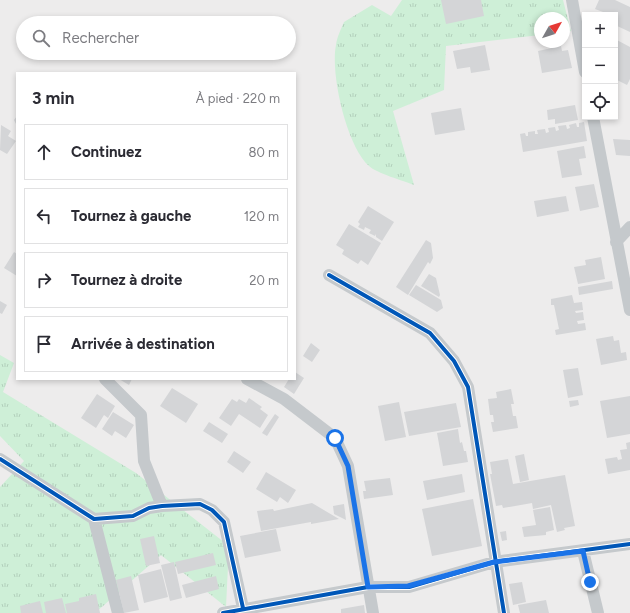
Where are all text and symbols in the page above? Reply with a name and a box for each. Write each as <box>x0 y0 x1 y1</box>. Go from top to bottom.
north arrow <box>534 12 570 48</box>
map controls <box>582 12 618 120</box>
button: + <box>582 12 618 48</box>
search box <box>16 16 296 60</box>
icon: search <box>30 27 52 49</box>
text: Rechercher <box>62 29 139 47</box>
button: − <box>582 48 618 84</box>
button: locate <box>582 84 618 120</box>
text: 3 min <box>32 88 74 108</box>
text: À pied · 220 m <box>196 91 280 106</box>
icon: ahead <box>33 141 55 163</box>
text: Continuez <box>71 143 142 161</box>
text: 80 m <box>248 145 279 160</box>
icon: left <box>33 205 55 227</box>
text: Tournez à gauche <box>71 207 191 225</box>
text: 120 m <box>244 209 279 224</box>
icon: right <box>33 269 55 291</box>
text: Tournez à droite <box>71 271 182 289</box>
text: 20 m <box>249 273 279 288</box>
icon: arrive <box>33 333 55 355</box>
text: Arrivée à destination <box>71 335 215 353</box>
route start <box>326 429 344 447</box>
route end <box>581 573 599 591</box>

